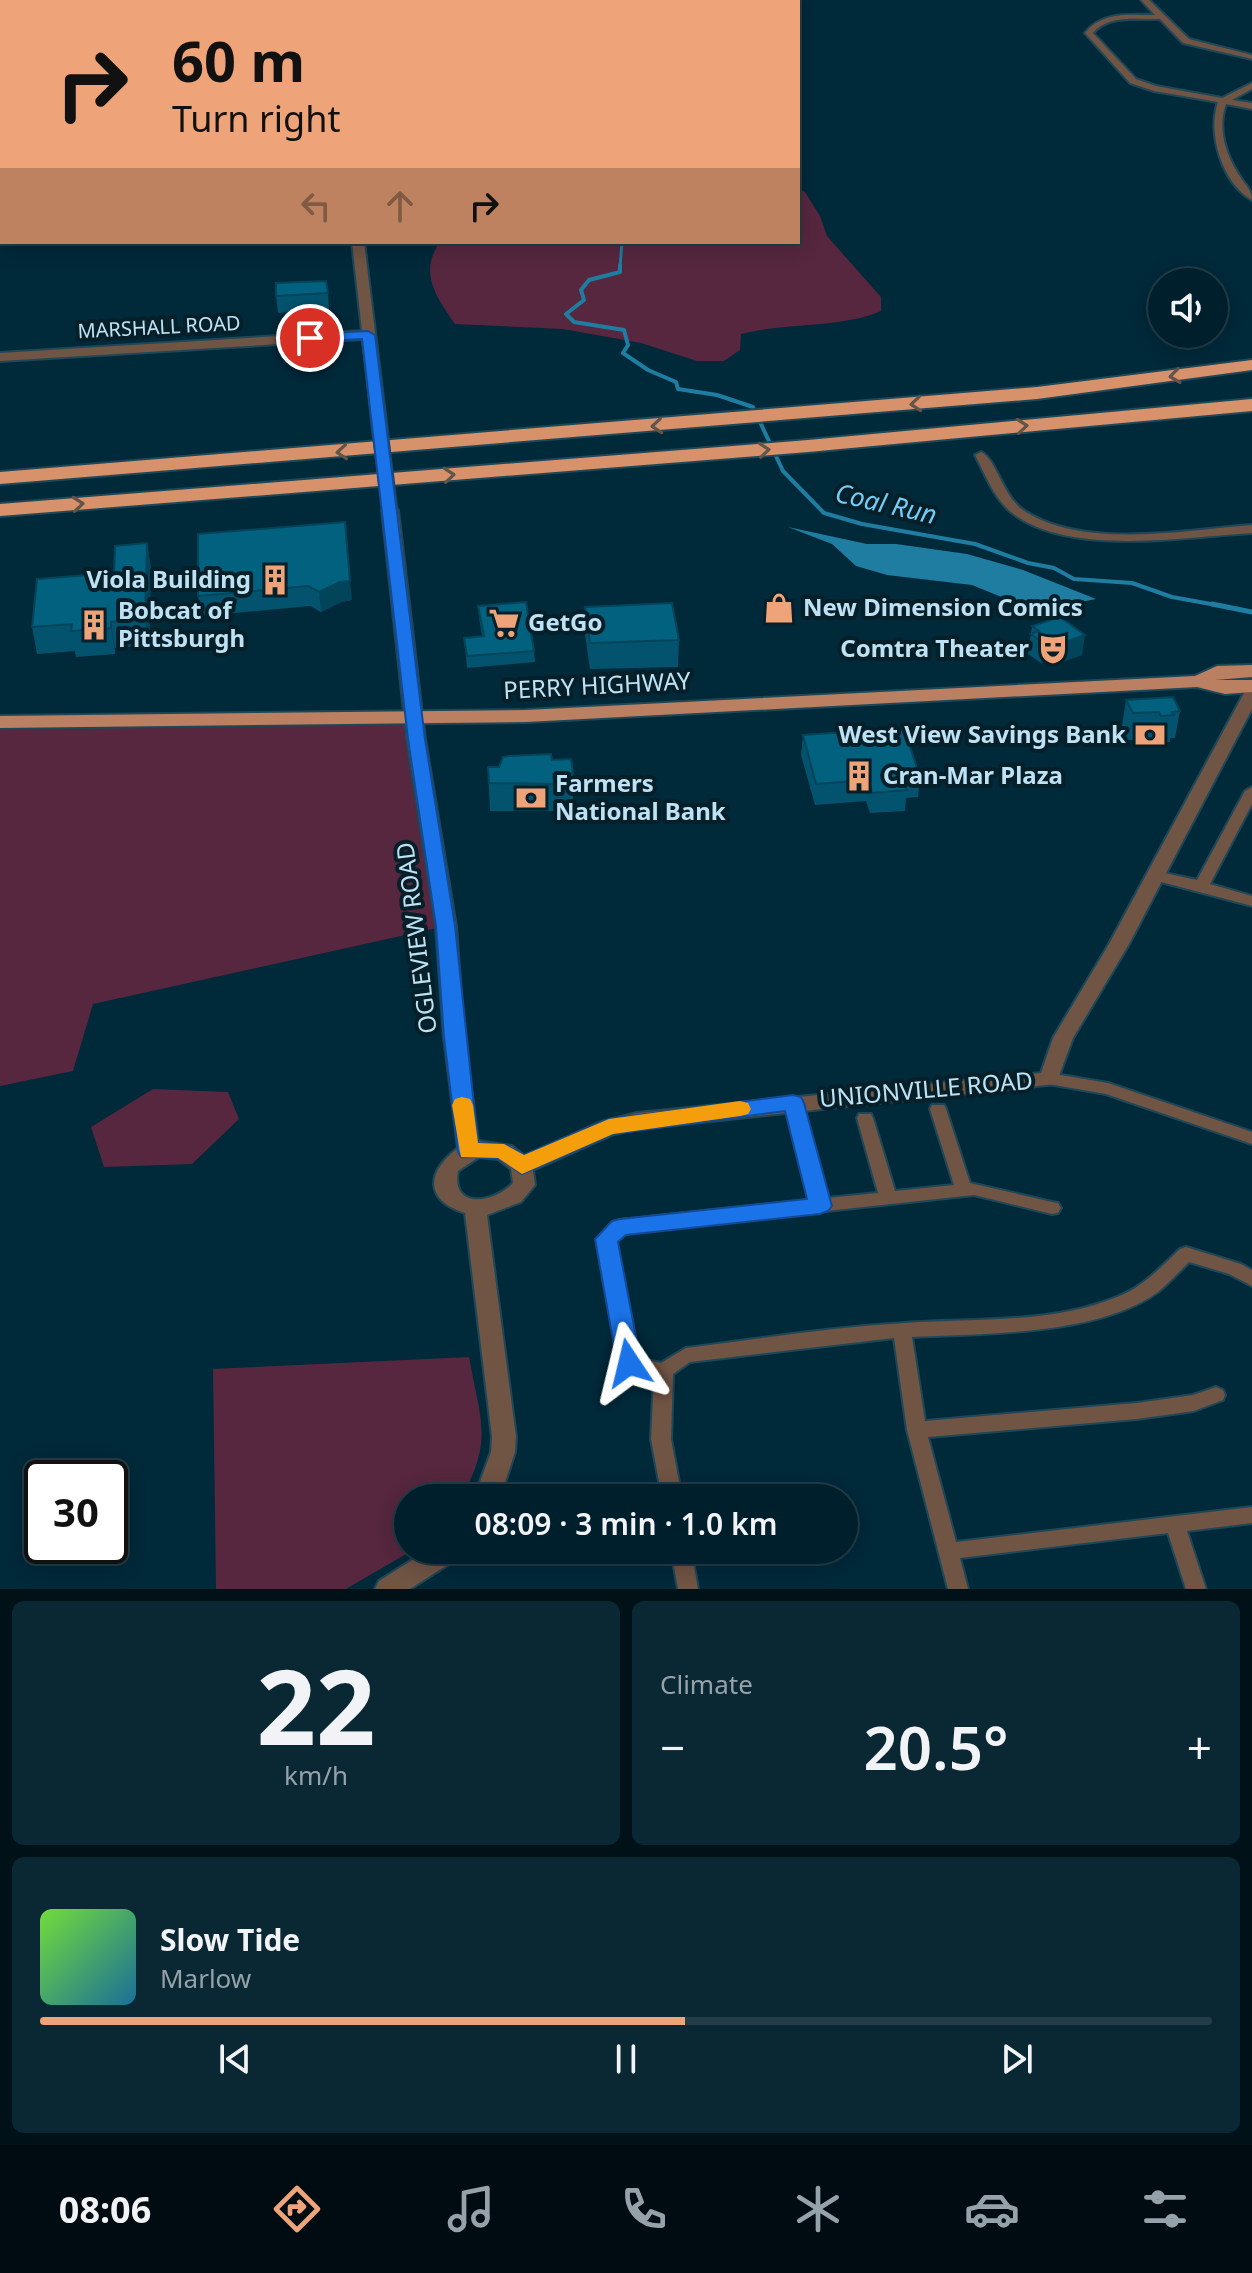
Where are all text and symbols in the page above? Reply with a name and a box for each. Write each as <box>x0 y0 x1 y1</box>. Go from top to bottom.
text: 60 m <box>172 22 305 98</box>
icon: right <box>40 32 144 136</box>
text: Turn right <box>172 94 340 143</box>
icon: left <box>294 184 338 228</box>
icon: ahead <box>378 184 422 228</box>
icon: right <box>462 184 506 228</box>
map controls <box>1148 268 1228 348</box>
button: sound <box>1148 268 1228 348</box>
pin <box>276 304 344 372</box>
street label: MARSHALL ROAD <box>77 309 241 344</box>
icon: arrive <box>288 316 332 360</box>
one-way arrow <box>1168 367 1182 384</box>
one-way arrow <box>909 395 922 412</box>
one-way arrow <box>650 417 663 434</box>
one-way arrow <box>1016 417 1029 434</box>
one-way arrow <box>758 441 771 458</box>
one-way arrow <box>335 443 348 460</box>
one-way arrow <box>443 466 456 483</box>
water label: Coal Run <box>832 474 941 532</box>
one-way arrow <box>72 496 85 513</box>
place label: Viola Building <box>86 562 251 595</box>
building icon: Viola Building <box>258 563 292 597</box>
place label: New Dimension Comics <box>803 590 1083 623</box>
shop icon: New Dimension Comics <box>762 591 796 625</box>
place label: Bobcat of Pittsburgh <box>118 593 245 654</box>
place label: GetGo <box>528 605 603 638</box>
supermarket icon: GetGo <box>487 606 521 640</box>
building icon: Bobcat of Pittsburgh <box>77 608 111 642</box>
place label: Comtra Theater <box>840 631 1029 664</box>
theatre icon: Comtra Theater <box>1036 632 1070 666</box>
street label: PERRY HIGHWAY <box>502 663 692 706</box>
place label: West View Savings Bank <box>838 717 1126 750</box>
bank icon: West View Savings Bank <box>1133 718 1167 752</box>
place label: Cran-Mar Plaza <box>883 758 1063 791</box>
building icon: Cran-Mar Plaza <box>842 759 876 793</box>
place label: Farmers National Bank <box>555 766 726 827</box>
bank icon: Farmers National Bank <box>514 781 548 815</box>
street label: OGLEVIEW ROAD <box>387 841 444 1036</box>
street label: UNIONVILLE ROAD <box>818 1063 1034 1114</box>
position arrow <box>587 1321 671 1405</box>
speed limit sign: 30 <box>24 1460 128 1564</box>
text: 08:09 · 3 min · 1.0 km <box>475 1503 777 1544</box>
text: 22 <box>257 1634 375 1775</box>
text: Climate <box>660 1666 753 1702</box>
text: 20.5° <box>863 1706 1009 1788</box>
text: − <box>660 1717 685 1777</box>
text: + <box>1187 1717 1212 1777</box>
text: km/h <box>284 1757 348 1793</box>
text: Slow Tide <box>160 1919 300 1960</box>
text: Marlow <box>160 1960 251 1996</box>
icon: previous <box>213 2037 257 2081</box>
icon: pause <box>604 2037 648 2081</box>
icon: next <box>995 2037 1039 2081</box>
icon: directions <box>269 2181 325 2237</box>
icon: music <box>443 2181 499 2237</box>
icon: phone <box>616 2181 672 2237</box>
icon: climate <box>790 2181 846 2237</box>
icon: car <box>964 2181 1020 2237</box>
icon: filters <box>1137 2181 1193 2237</box>
text: 08:06 <box>59 2185 151 2234</box>

